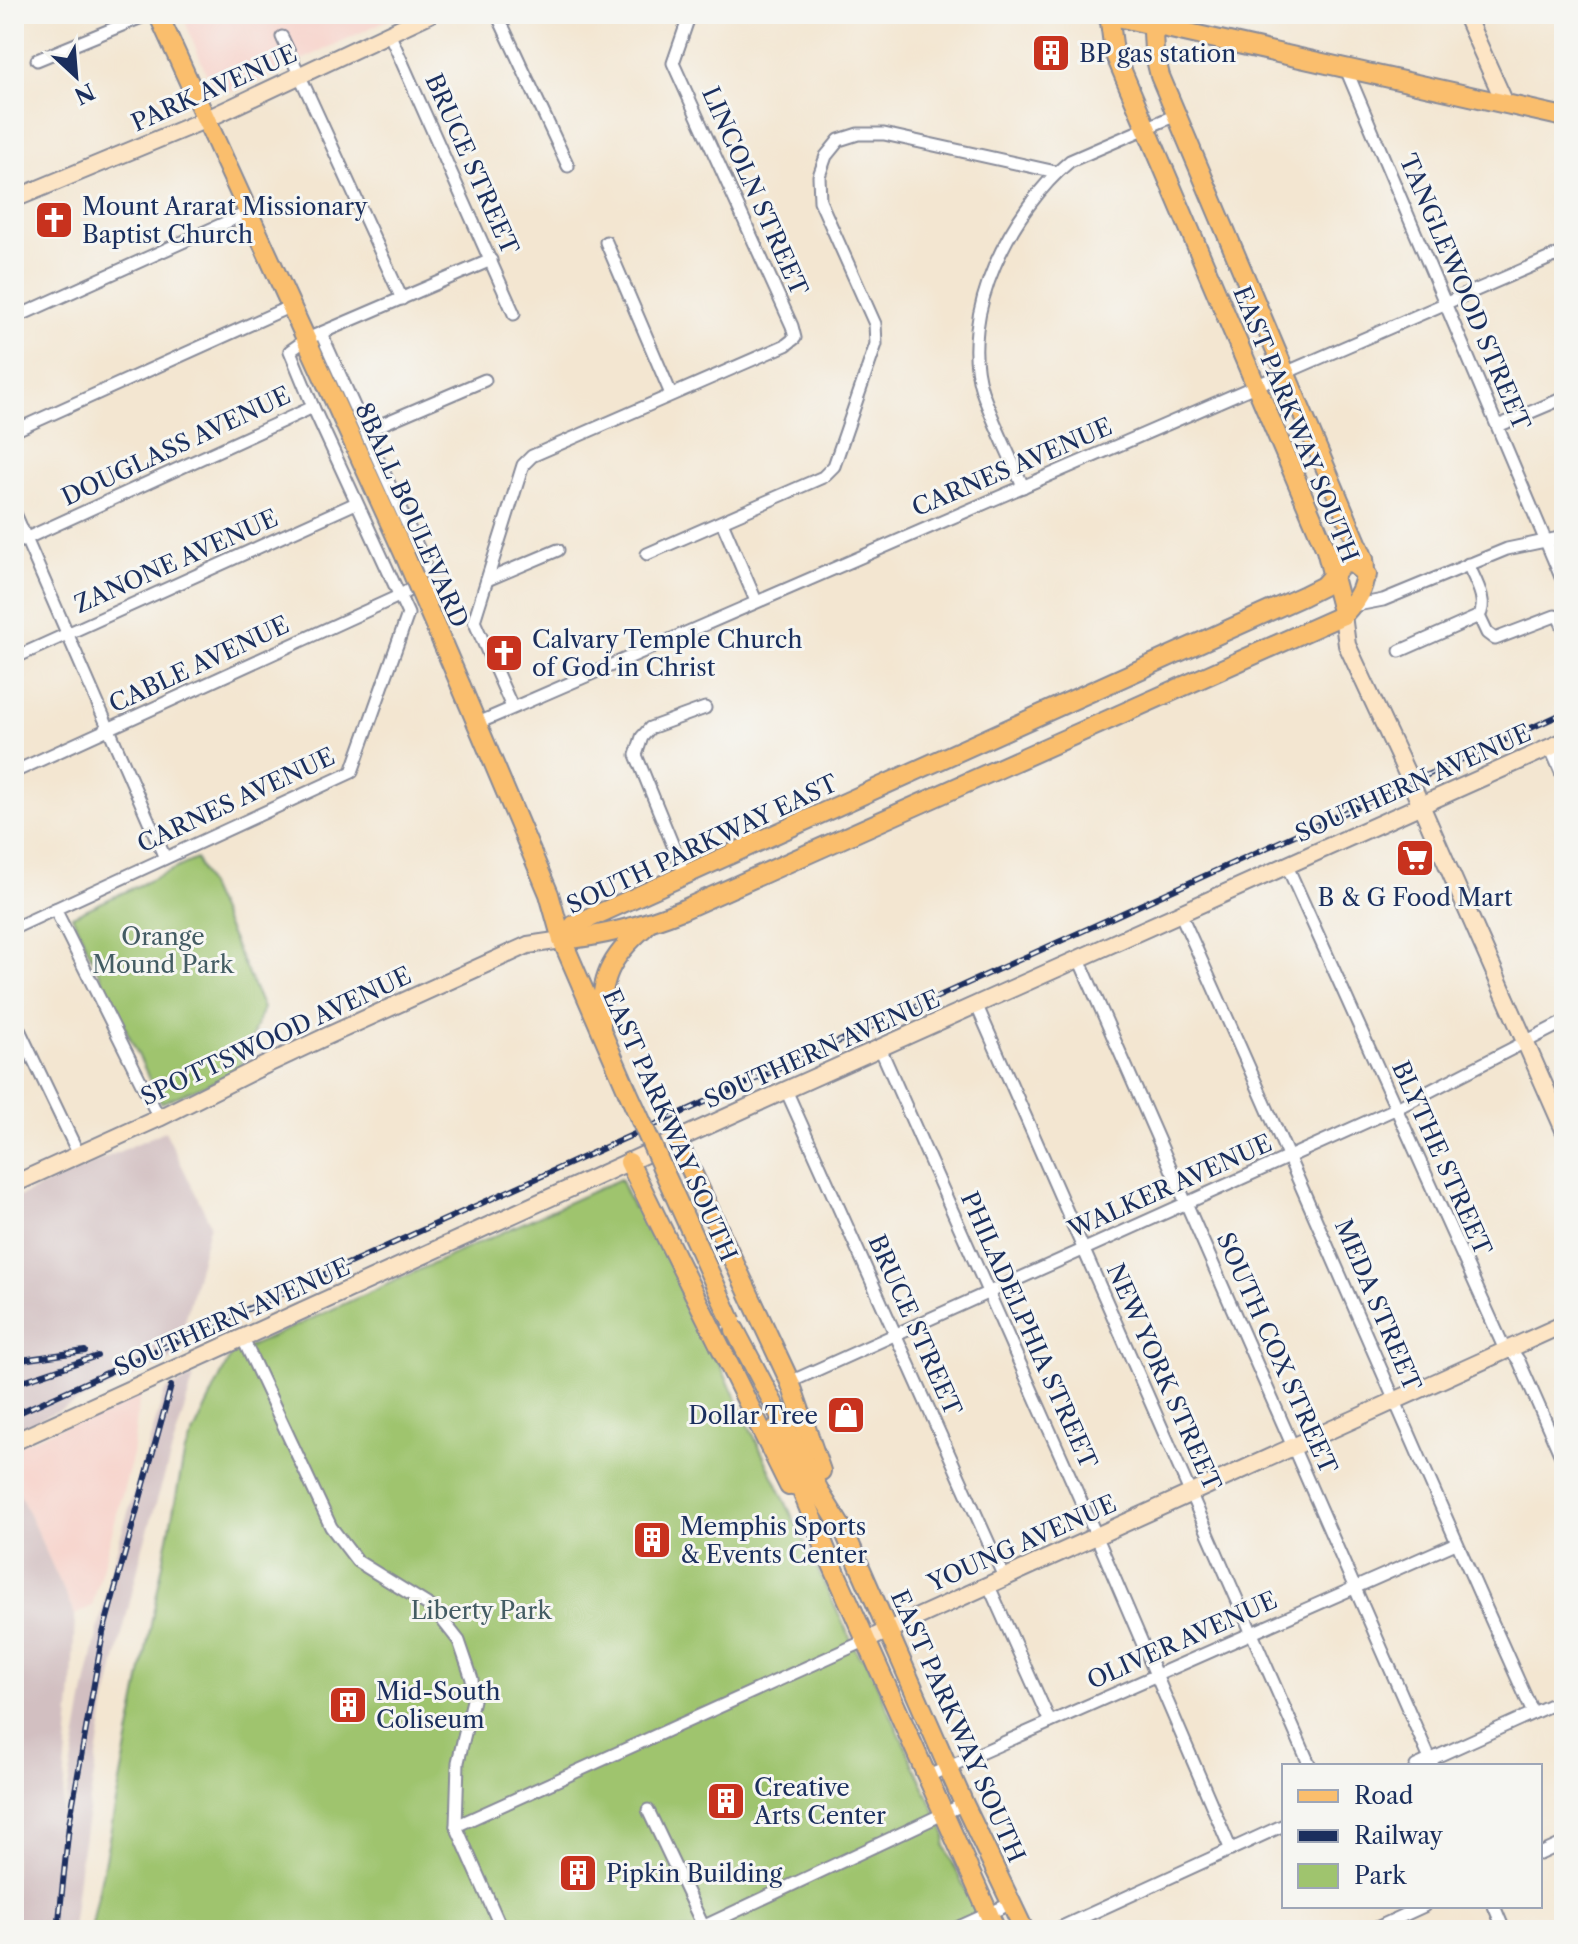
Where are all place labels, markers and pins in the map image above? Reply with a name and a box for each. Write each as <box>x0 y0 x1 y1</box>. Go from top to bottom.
building icon: BP gas station <box>1030 32 1072 74</box>
place label: BP gas station <box>1079 39 1236 68</box>
place label: Mount Ararat Missionary Baptist Church <box>82 192 368 249</box>
church icon: Mount Ararat Missionary Baptist Church <box>33 199 75 241</box>
place label: Calvary Temple Church of God in Christ <box>532 625 802 682</box>
church icon: Calvary Temple Church of God in Christ <box>483 632 525 674</box>
supermarket icon: B & G Food Mart <box>1394 837 1436 879</box>
place label: B & G Food Mart <box>1318 883 1513 912</box>
shop icon: Dollar Tree <box>825 1394 867 1436</box>
place label: Dollar Tree <box>688 1401 818 1430</box>
place label: Memphis Sports & Events Center <box>680 1512 867 1569</box>
building icon: Memphis Sports & Events Center <box>631 1519 673 1561</box>
place label: Mid-South Coliseum <box>376 1677 501 1734</box>
building icon: Mid-South Coliseum <box>327 1684 369 1726</box>
place label: Creative Arts Center <box>753 1773 886 1830</box>
building icon: Creative Arts Center <box>705 1780 747 1822</box>
building icon: Pipkin Building <box>557 1852 599 1894</box>
place label: Pipkin Building <box>606 1859 782 1888</box>

